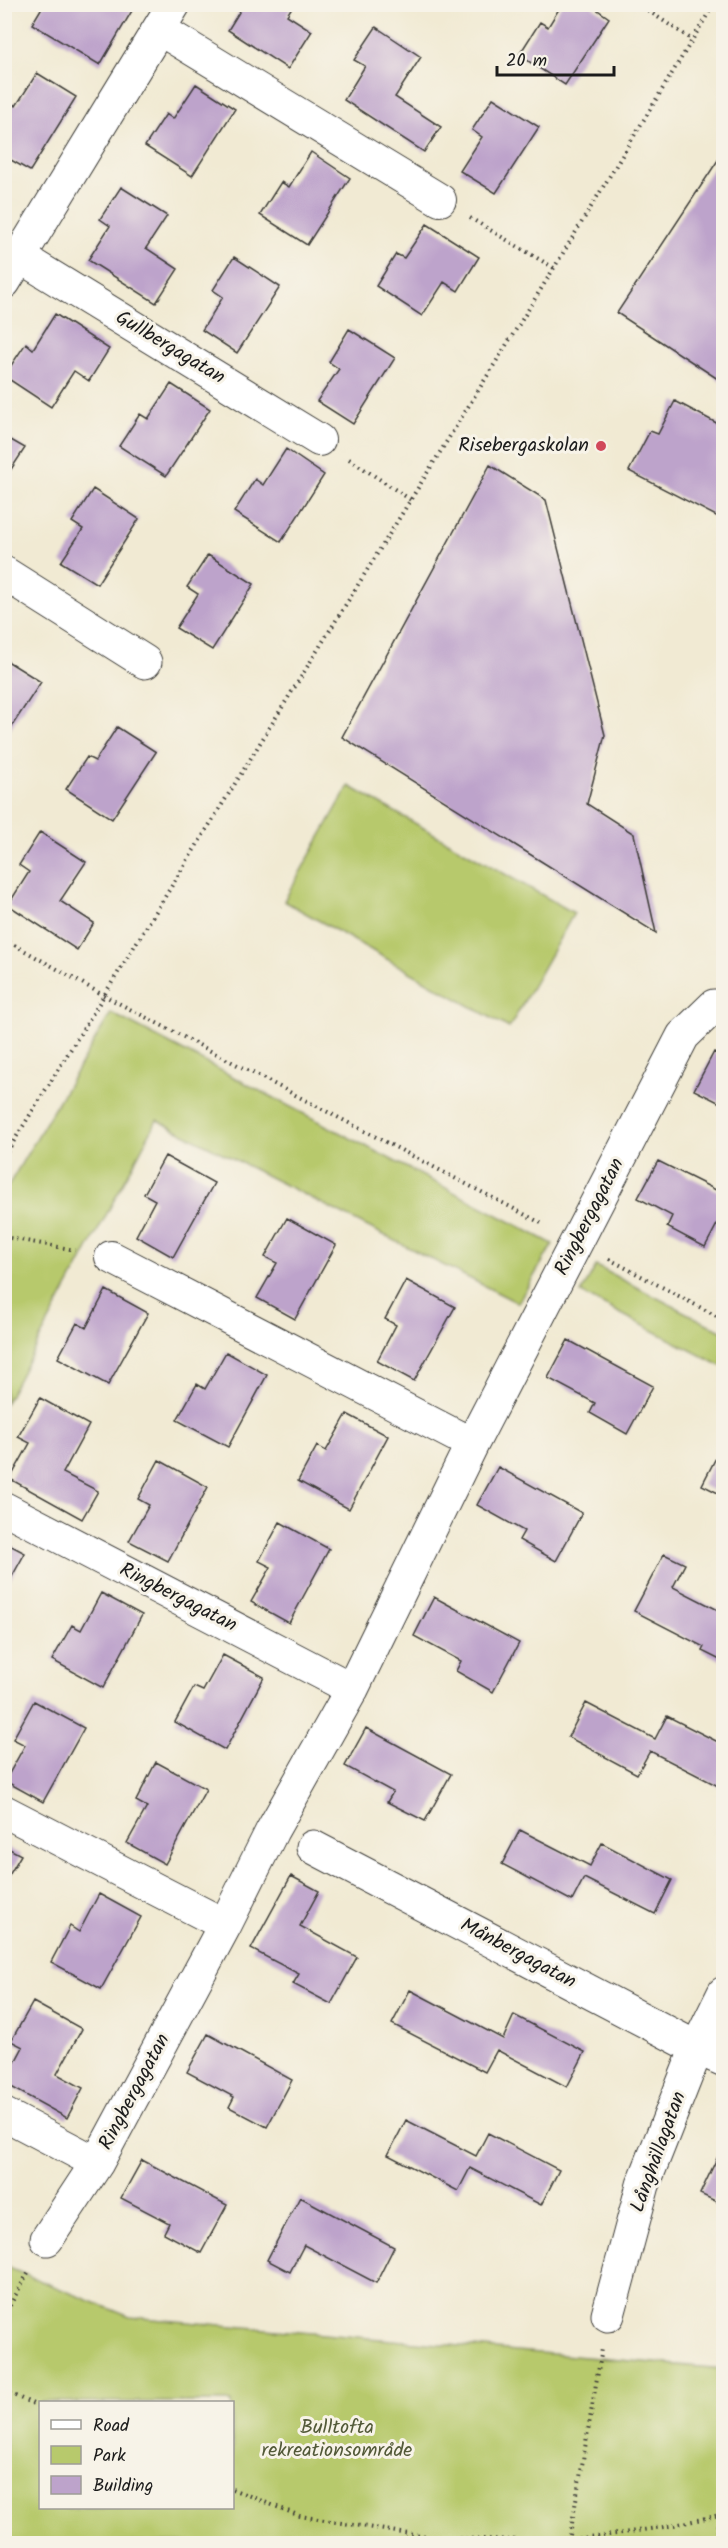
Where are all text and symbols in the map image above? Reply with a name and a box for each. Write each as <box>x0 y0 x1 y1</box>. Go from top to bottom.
scale bar <box>497 39 614 77</box>
text: 20 m <box>506 47 547 76</box>
street label: Gullbergagatan <box>109 303 231 393</box>
place label: Risebergaskolan <box>458 430 589 462</box>
marker: Risebergaskolan <box>594 439 608 453</box>
street label: Ringbergagatan <box>547 1153 633 1281</box>
street label: Ringbergagatan <box>114 1555 242 1641</box>
street label: Månbergagatan <box>454 1910 582 1998</box>
street label: Ringbergagatan <box>91 2028 179 2156</box>
street label: Långhällagatan <box>622 2087 696 2217</box>
legend <box>39 2401 234 2509</box>
text: Road <box>93 2412 130 2441</box>
park label: Bulltofta rekreationsområde <box>262 2412 412 2467</box>
text: Park <box>93 2442 126 2471</box>
text: Building <box>93 2472 153 2501</box>

